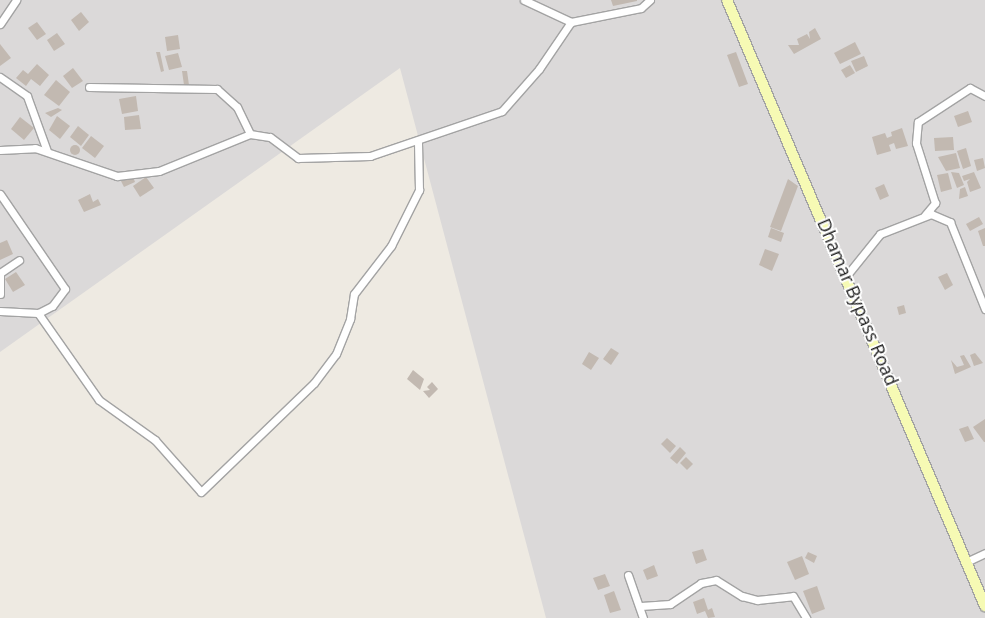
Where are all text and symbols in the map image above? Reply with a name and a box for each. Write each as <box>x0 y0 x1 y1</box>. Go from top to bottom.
street label: Dhamar Bypass Road <box>813 215 903 389</box>

